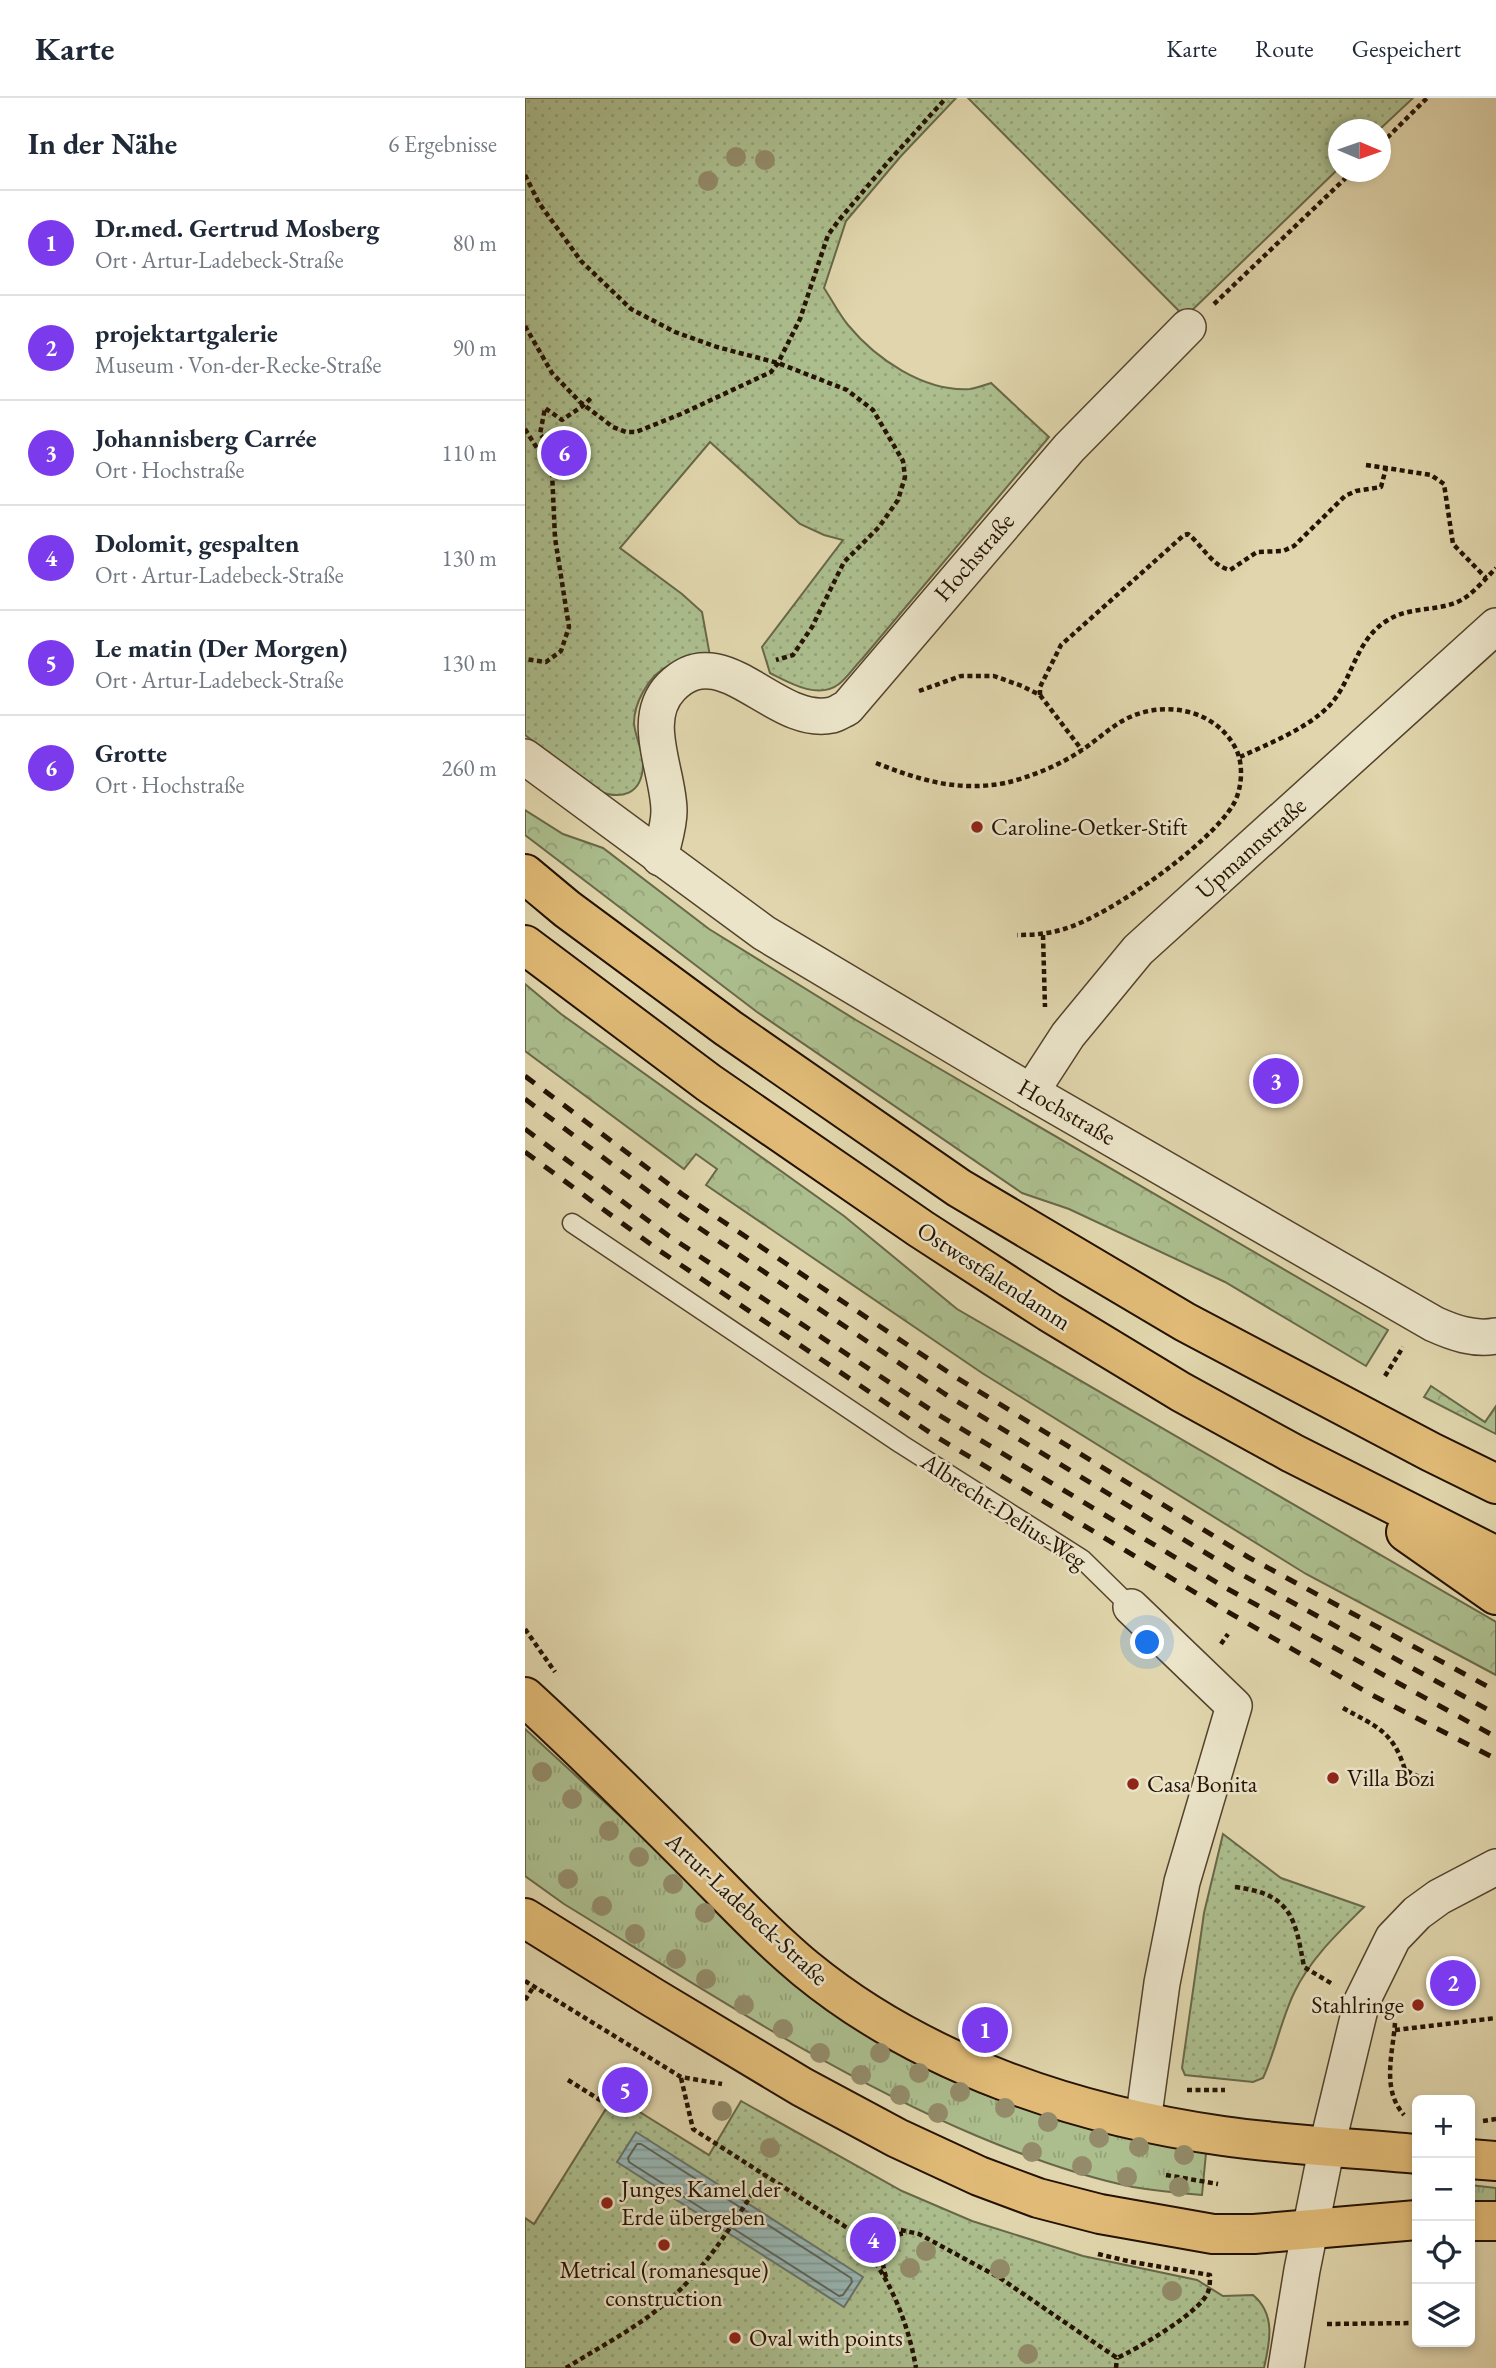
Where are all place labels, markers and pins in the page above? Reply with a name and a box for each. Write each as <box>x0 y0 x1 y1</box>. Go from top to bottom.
pin: 6 <box>541 427 587 479</box>
place label: Caroline-Oetker-Stift <box>991 811 1188 842</box>
marker: Caroline-Oetker-Stift <box>969 819 985 835</box>
pin: 3 <box>1253 1055 1299 1107</box>
place label: Villa Bozi <box>1347 1762 1435 1793</box>
place label: Casa Bonita <box>1147 1768 1258 1799</box>
marker: Villa Bozi <box>1325 1770 1341 1786</box>
marker: Casa Bonita <box>1125 1776 1141 1792</box>
pin: 2 <box>1430 1957 1476 2009</box>
place label: Stahlringe <box>1311 1989 1404 2020</box>
marker: Stahlringe <box>1410 1997 1426 2013</box>
pin: 1 <box>962 2004 1008 2056</box>
pin: 5 <box>602 2064 648 2116</box>
place label: Junges Kamel der Erde übergeben <box>619 2173 781 2232</box>
marker: Junges Kamel der Erde übergeben <box>599 2195 615 2211</box>
pin: 4 <box>850 2214 896 2266</box>
marker: Metrical (romanesque) construction <box>656 2237 672 2253</box>
place label: Metrical (romanesque) construction <box>559 2254 769 2313</box>
place label: Oval with points <box>749 2322 903 2353</box>
marker: Oval with points <box>727 2330 743 2346</box>

